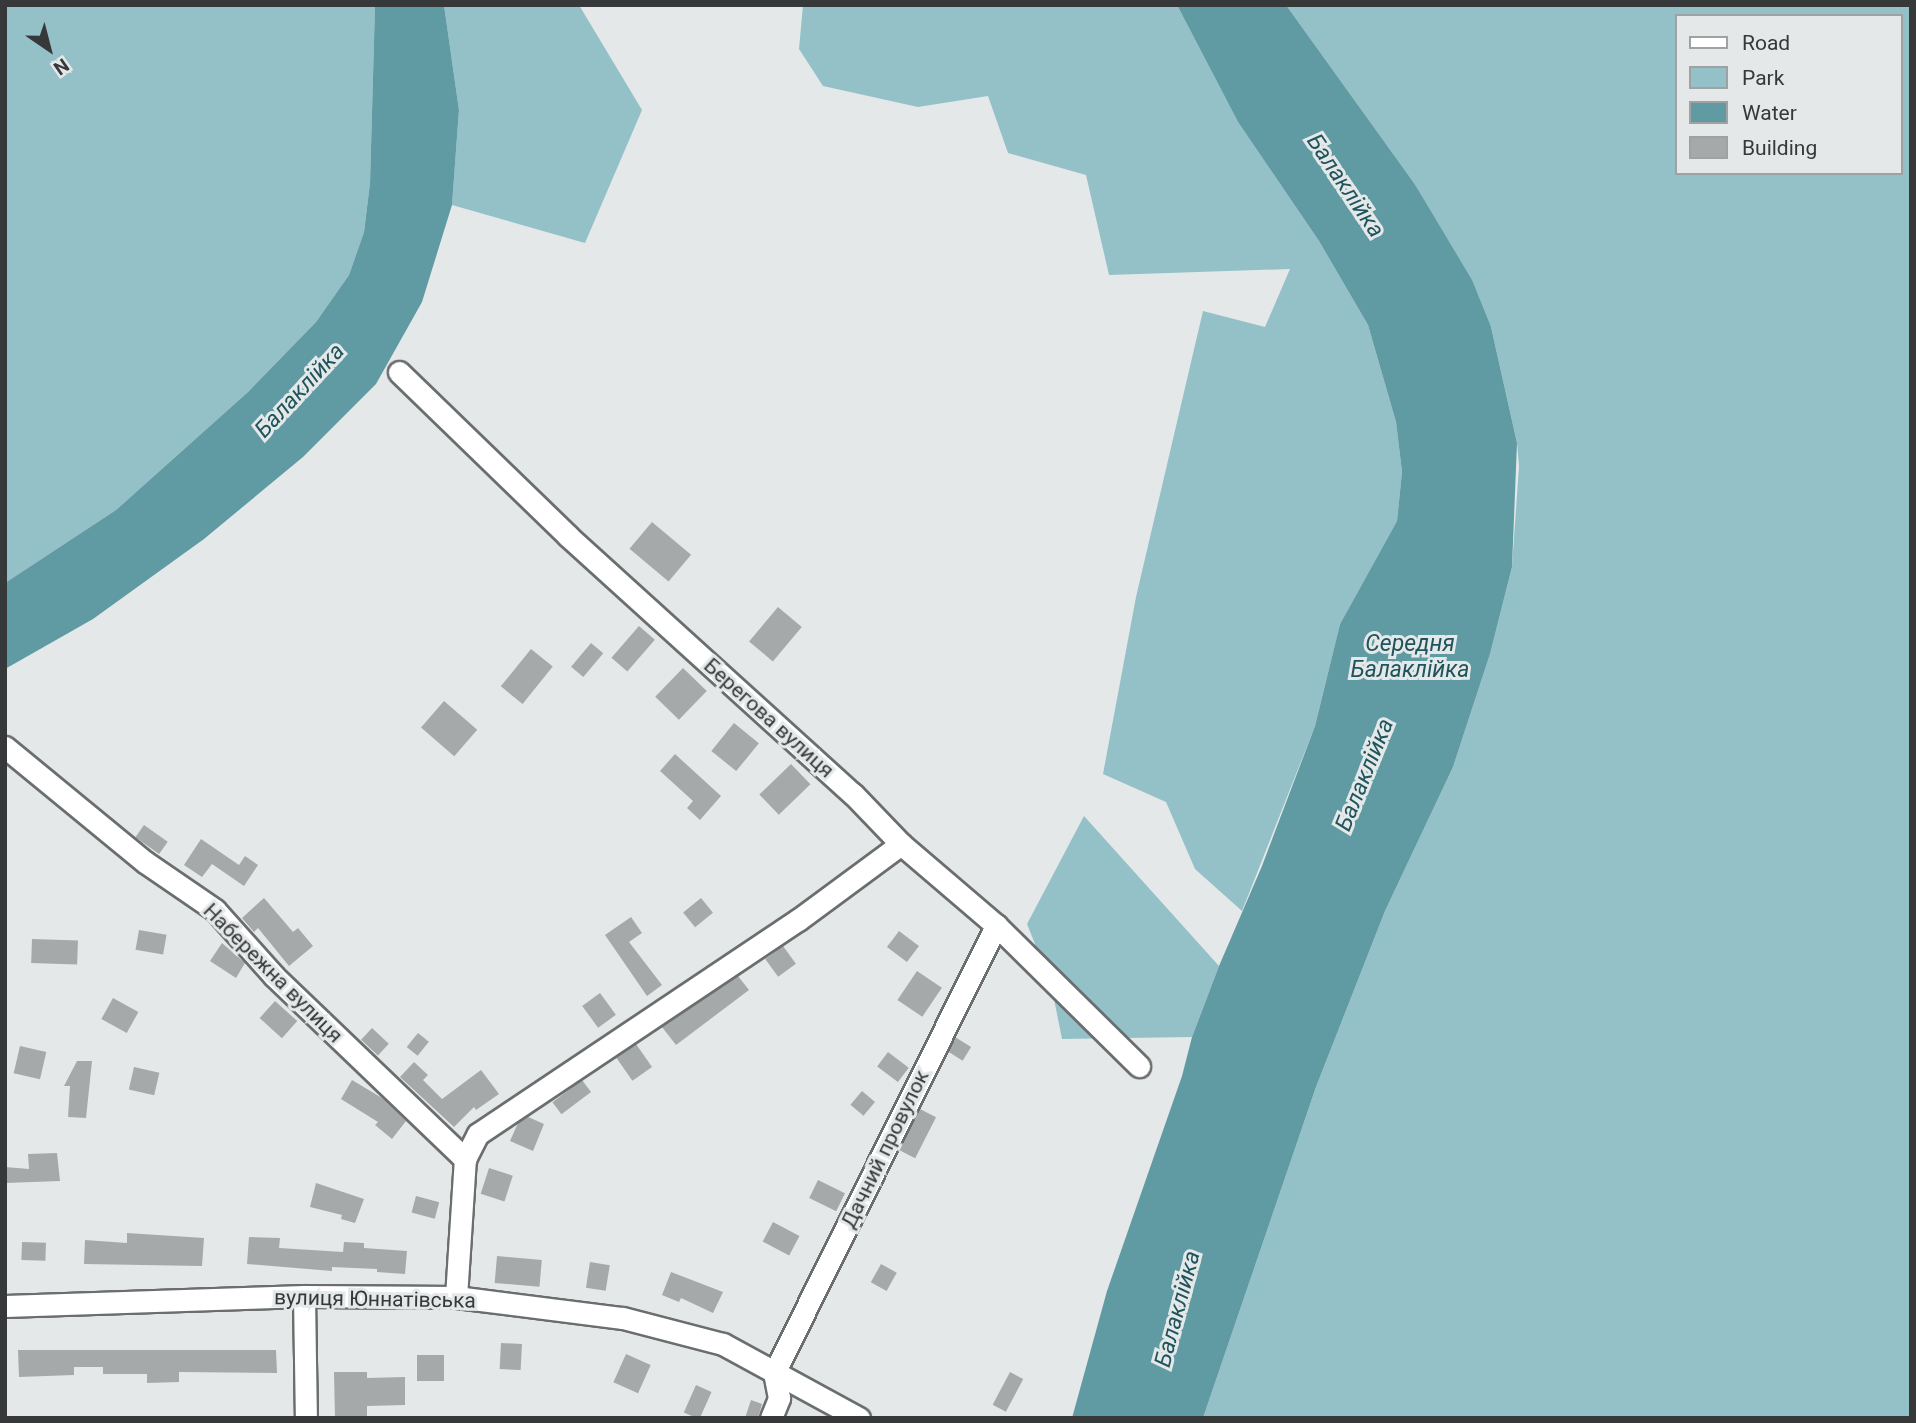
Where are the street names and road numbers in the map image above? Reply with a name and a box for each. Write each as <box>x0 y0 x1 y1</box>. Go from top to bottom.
street label: Берегова вулиця <box>699 653 839 783</box>
street label: Набережна вулиця <box>198 898 348 1048</box>
street label: Дачний провулок <box>836 1066 934 1232</box>
street label: вулиця Юннатівська <box>274 1285 476 1313</box>

